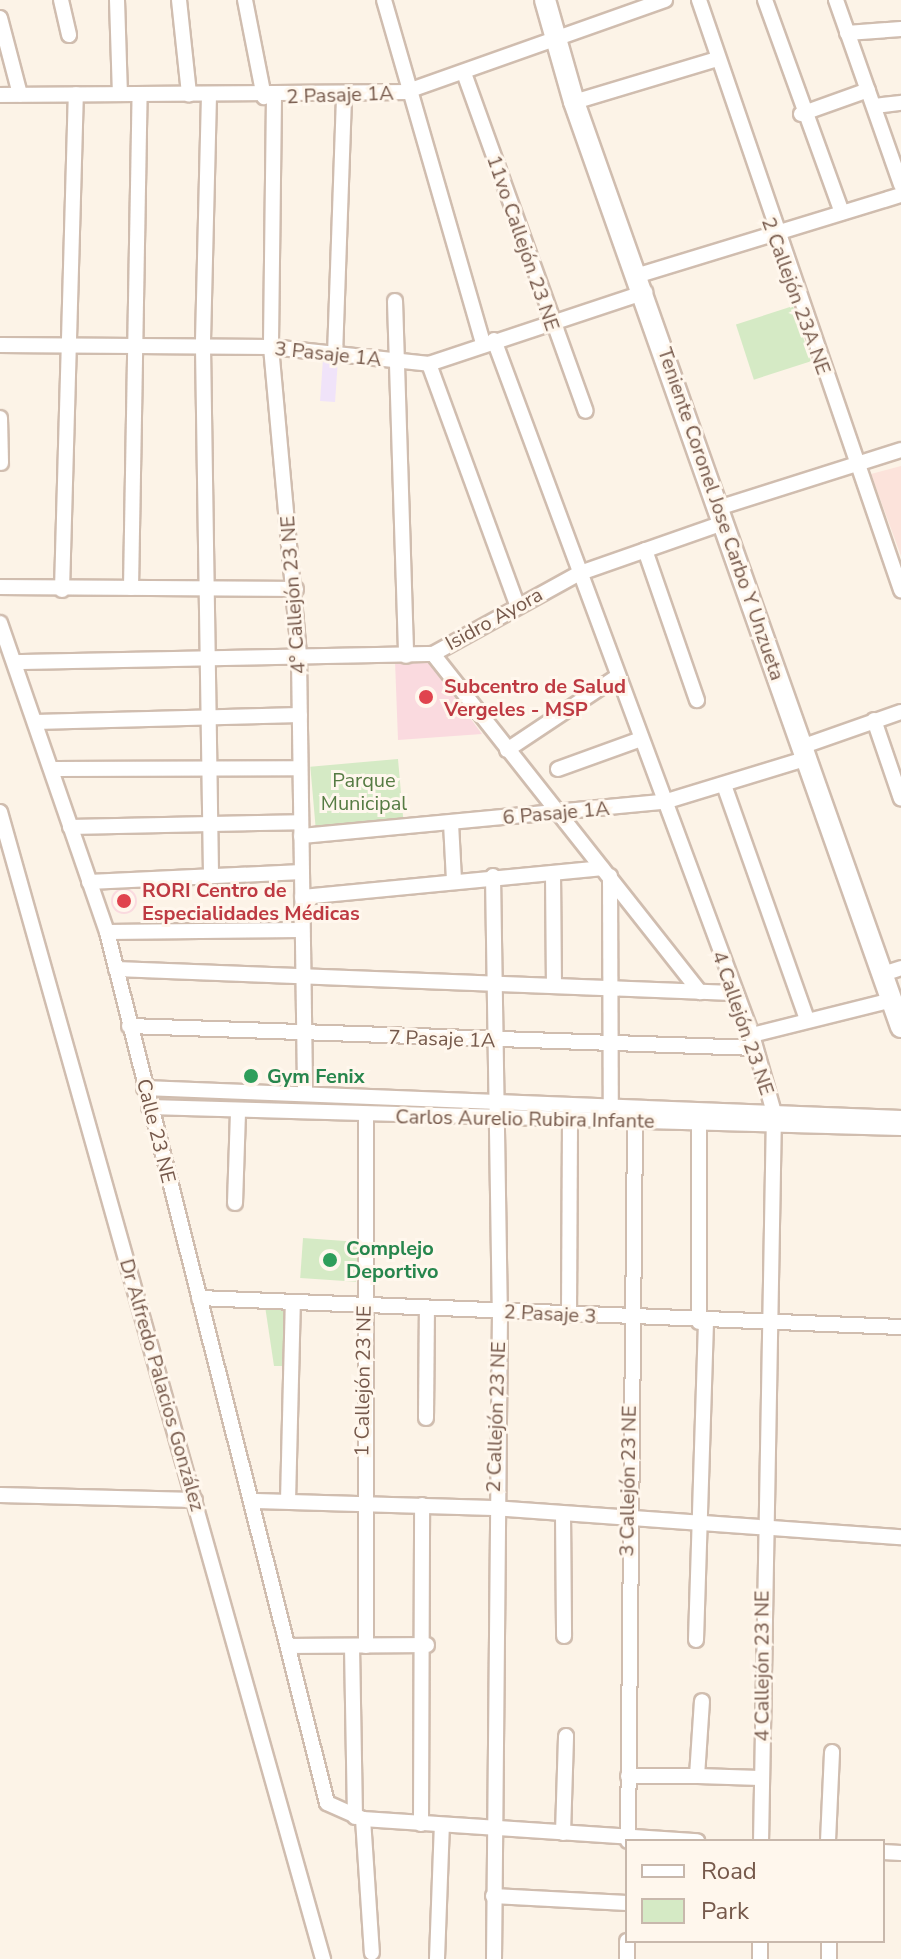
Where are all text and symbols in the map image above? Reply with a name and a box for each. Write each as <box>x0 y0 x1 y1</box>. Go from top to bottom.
street label: 2 Pasaje 1A <box>286 81 394 109</box>
street label: 11vo Callejón 23 NE <box>482 152 564 334</box>
street label: 2 Callejón 23A NE <box>756 214 836 378</box>
street label: 3 Pasaje 1A <box>273 336 383 372</box>
street label: Teniente Coronel Jose Carbo Y Unzueta <box>653 344 789 684</box>
street label: 4° Callejón 23 NE <box>275 515 311 675</box>
street label: Isidro Ayora <box>441 582 547 656</box>
place label: Subcentro de Salud Vergeles - MSP <box>444 674 626 721</box>
marker: Subcentro de Salud Vergeles - MSP <box>415 686 437 708</box>
park label: Parque Municipal <box>321 769 407 816</box>
street label: 6 Pasaje 1A <box>502 796 610 830</box>
place label: RORI Centro de Especialidades Médicas <box>142 878 360 925</box>
marker: RORI Centro de Especialidades Médicas <box>113 890 135 912</box>
street label: 4 Callejón 23 NE <box>707 948 779 1098</box>
street label: 7 Pasaje 1A <box>388 1025 496 1053</box>
place label: Gym Fenix <box>267 1064 365 1088</box>
marker: Gym Fenix <box>242 1067 260 1085</box>
street label: Calle 23 NE <box>131 1076 181 1186</box>
street label: Carlos Aurelio Rubira Infante <box>395 1105 655 1133</box>
place label: Complejo Deportivo <box>346 1236 439 1283</box>
marker: Complejo Deportivo <box>321 1251 339 1269</box>
street label: Dr Alfredo Palacios González <box>114 1256 210 1514</box>
street label: 2 Pasaje 3 <box>503 1300 597 1328</box>
street label: 1 Callejón 23 NE <box>350 1305 376 1457</box>
street label: 2 Callejón 23 NE <box>481 1341 511 1493</box>
street label: 3 Callejón 23 NE <box>615 1405 641 1557</box>
street label: 4 Callejón 23 NE <box>750 1590 774 1742</box>
legend <box>625 1839 885 1943</box>
text: Road <box>701 1855 757 1887</box>
text: Park <box>701 1895 749 1927</box>

